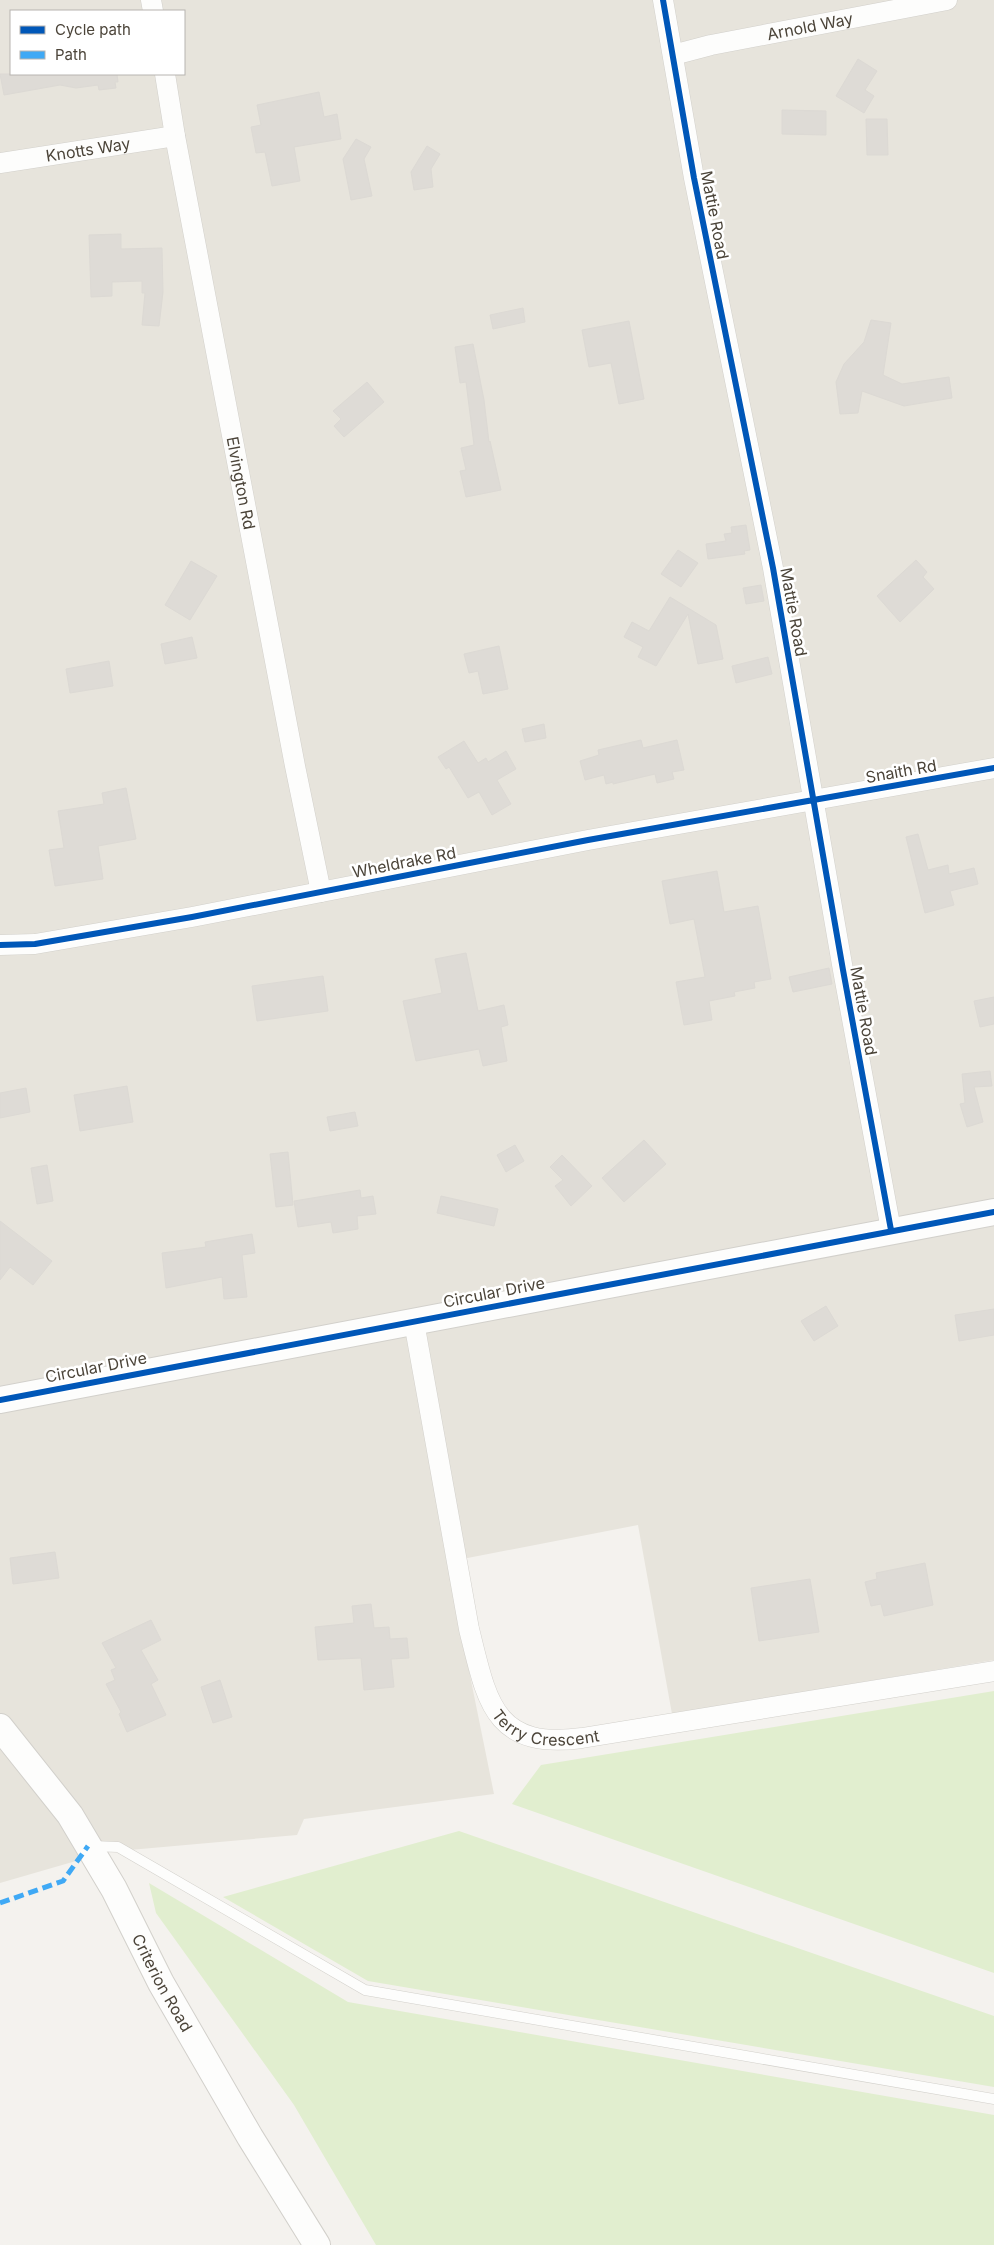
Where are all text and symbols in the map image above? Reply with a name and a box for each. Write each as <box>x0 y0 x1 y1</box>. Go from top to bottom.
street label: Arnold Way <box>765 8 855 44</box>
legend <box>10 10 185 75</box>
text: Cycle path <box>55 20 131 39</box>
text: Path <box>55 45 87 64</box>
street label: Knotts Way <box>44 133 132 166</box>
street label: Mattie Road <box>697 169 733 261</box>
street label: Elvington Rd <box>222 435 260 531</box>
street label: Mattie Road <box>776 566 812 658</box>
street label: Snaith Rd <box>864 755 938 787</box>
street label: Wheldrake Rd <box>350 842 458 882</box>
street label: Mattie Road <box>846 965 882 1057</box>
street label: Circular Drive <box>442 1272 546 1312</box>
street label: Circular Drive <box>44 1347 148 1387</box>
street label: Terry Crescent <box>488 1705 601 1750</box>
street label: Criterion Road <box>128 1930 197 2035</box>

